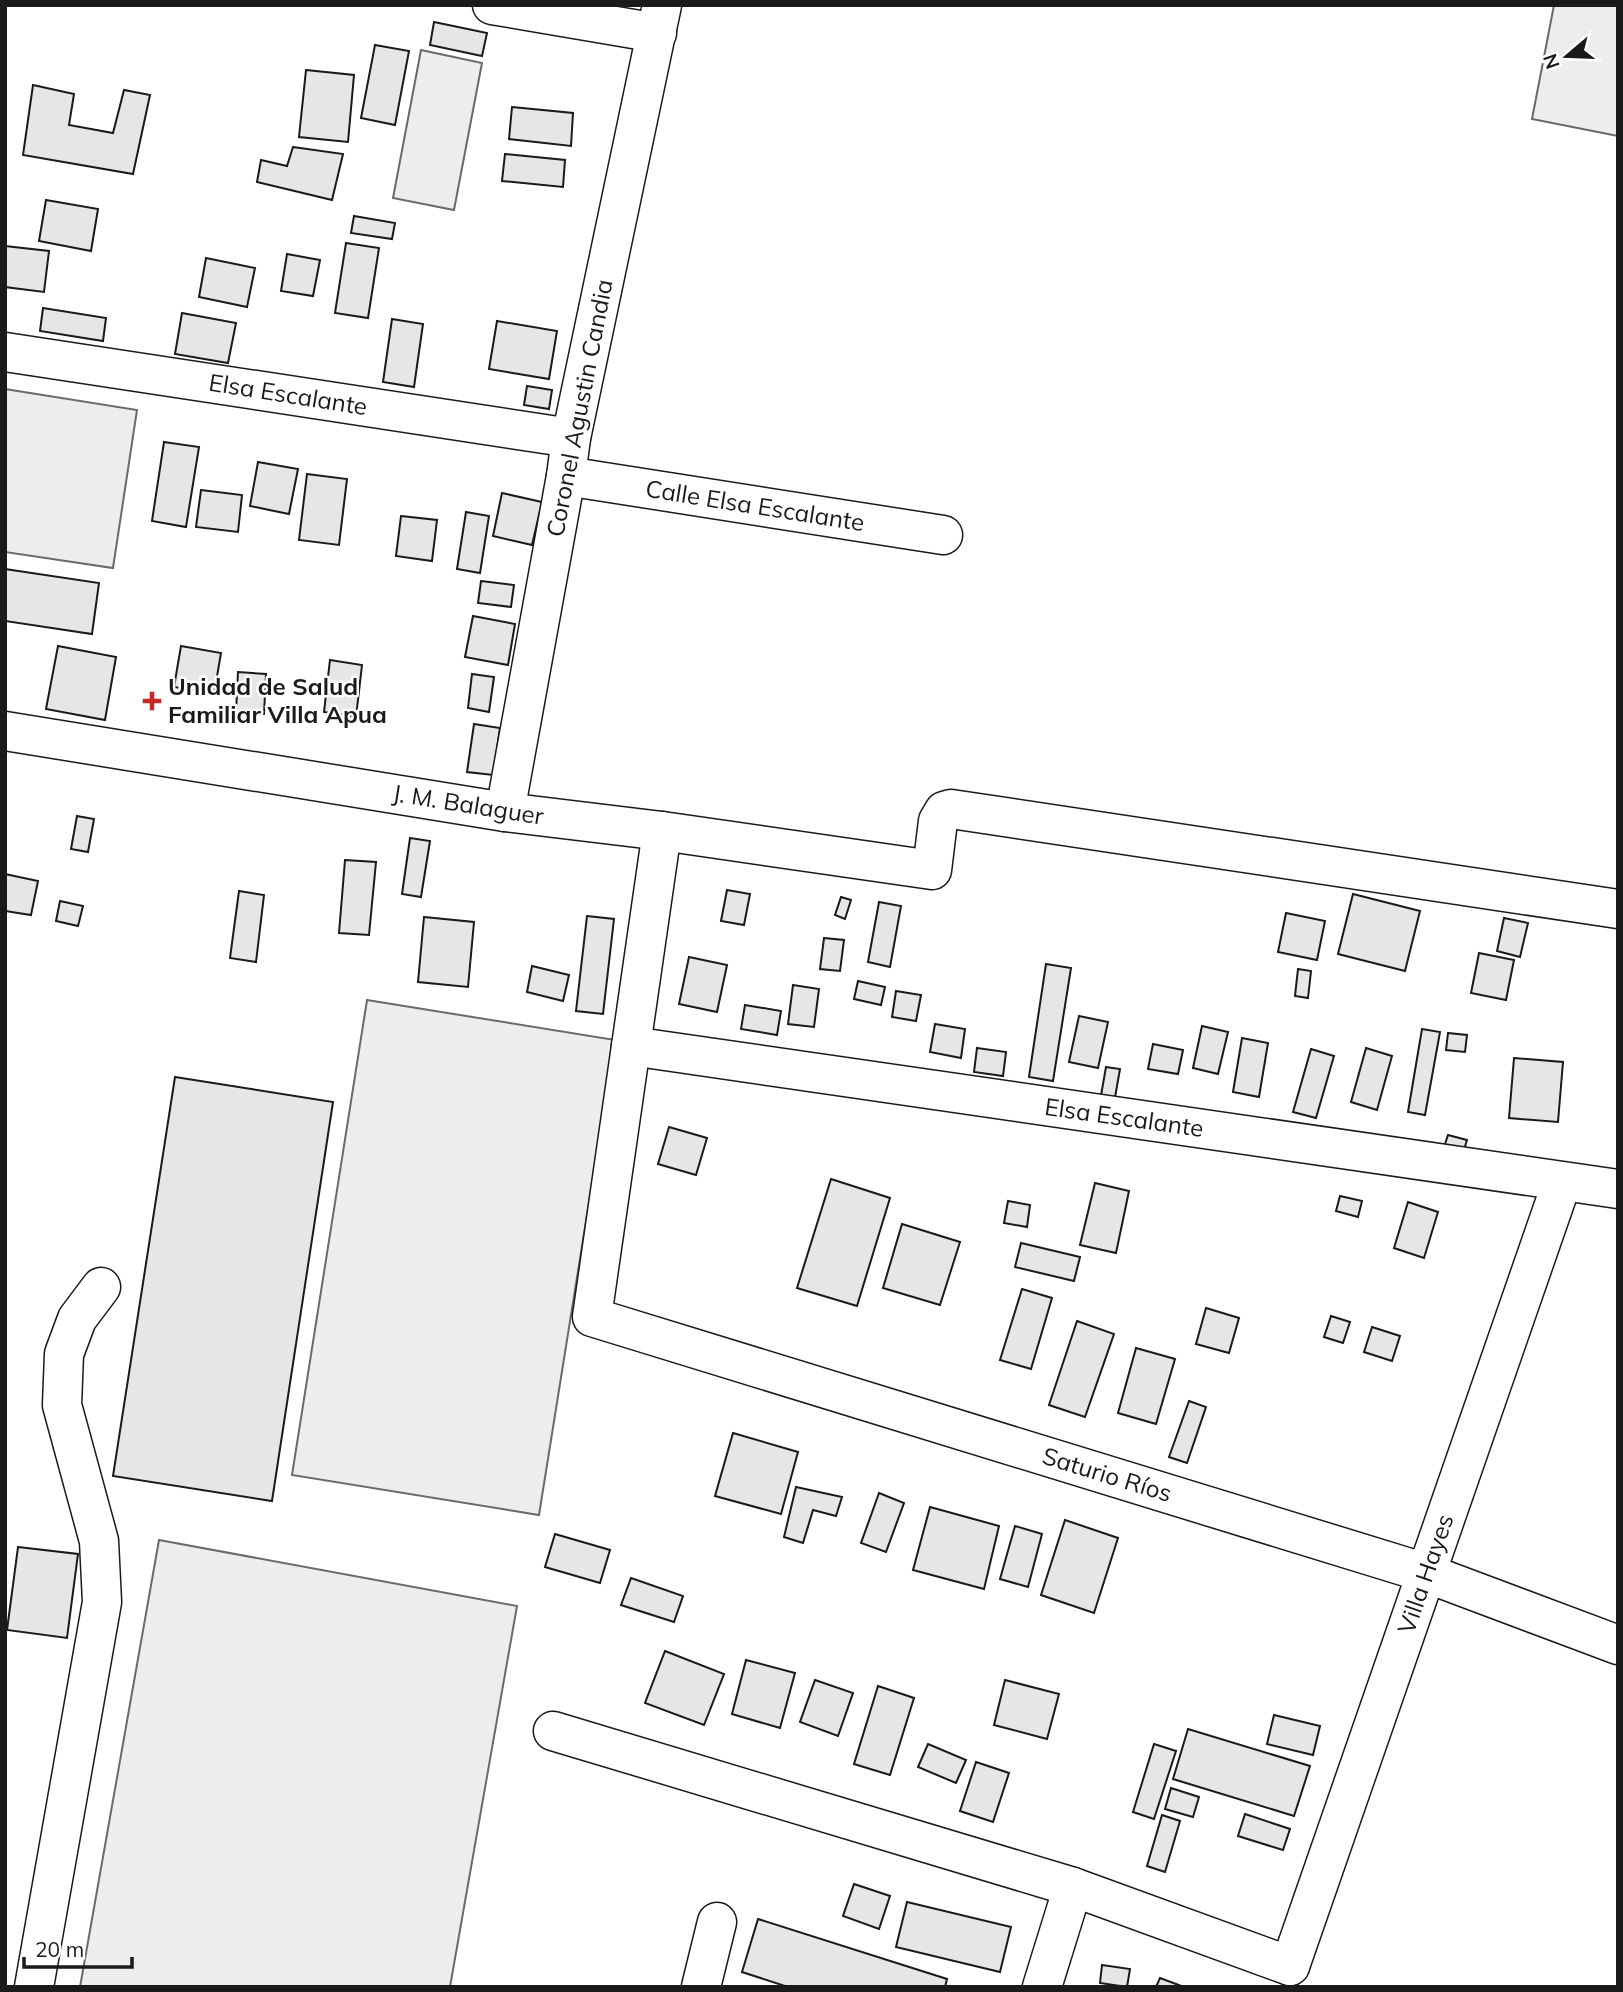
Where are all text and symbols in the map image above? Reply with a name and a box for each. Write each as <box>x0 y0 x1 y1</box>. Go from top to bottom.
north arrow <box>1532 21 1602 91</box>
text: N <box>1537 51 1565 72</box>
street label: Coronel Agustin Candia <box>539 276 619 539</box>
street label: Elsa Escalante <box>207 367 369 421</box>
street label: Calle Elsa Escalante <box>644 473 867 537</box>
place label: Unidad de Salud Familiar Villa Apua <box>168 671 387 729</box>
marker: Unidad de Salud Familiar Villa Apua <box>142 691 162 711</box>
street label: J. M. Balaguer <box>390 777 546 831</box>
street label: Elsa Escalante <box>1043 1091 1205 1143</box>
street label: Saturio Ríos <box>1039 1440 1176 1508</box>
street label: Villa Hayes <box>1391 1510 1460 1638</box>
scale bar <box>24 1926 133 1970</box>
text: 20 m <box>35 1936 84 1962</box>

